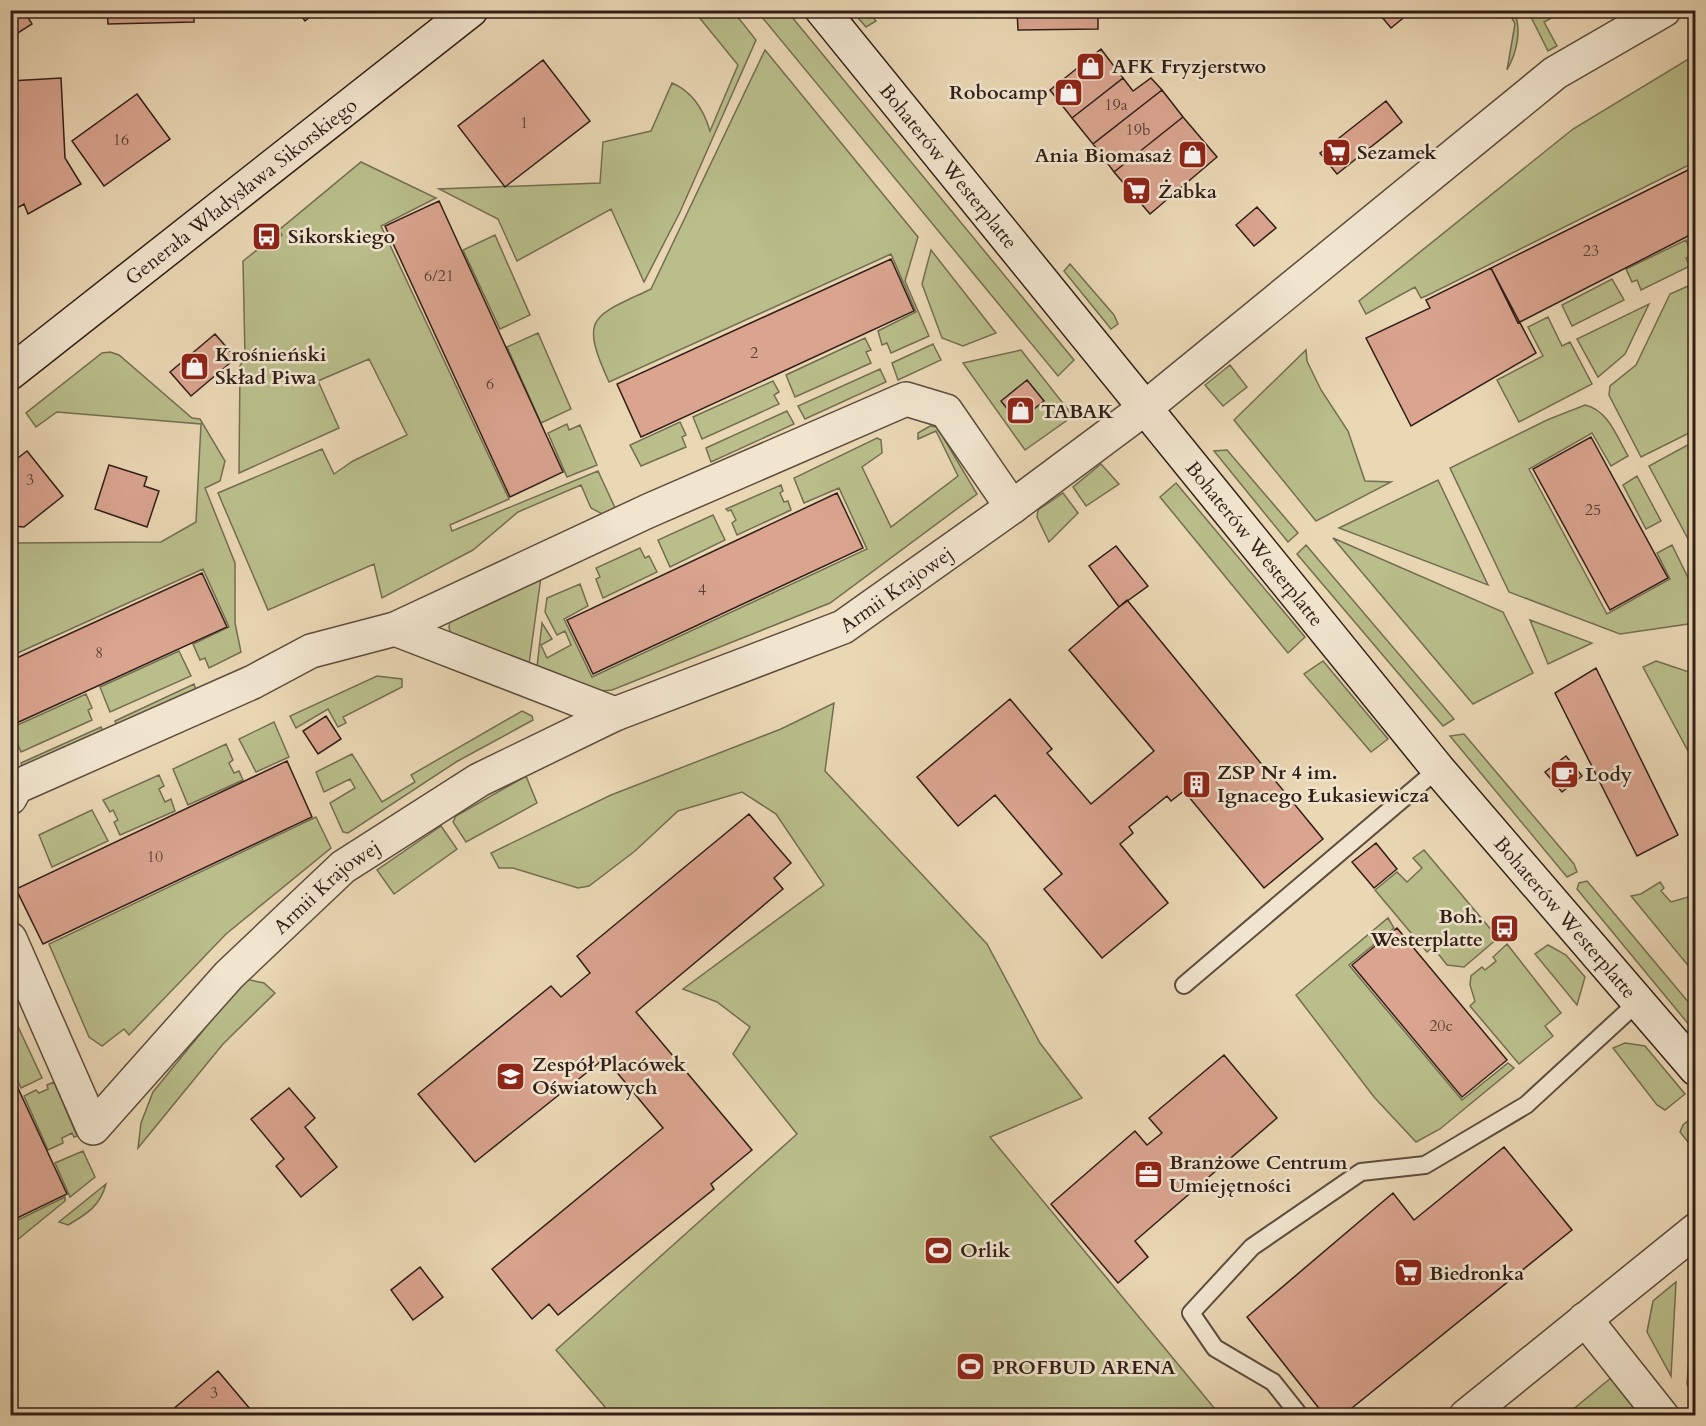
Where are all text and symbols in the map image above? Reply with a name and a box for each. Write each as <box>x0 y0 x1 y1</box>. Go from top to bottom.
shop icon: AFK Fryzjerstwo <box>1075 50 1107 82</box>
place label: AFK Fryzjerstwo <box>1112 53 1266 80</box>
shop icon: Robocamp <box>1053 76 1085 108</box>
street label: Bohaterów Westerplatte <box>873 78 1024 254</box>
place label: Robocamp <box>949 79 1048 106</box>
street label: Generała Władysława Sikorskiego <box>121 94 363 290</box>
house number: 19a <box>1104 94 1128 116</box>
house number: 1 <box>520 112 528 134</box>
house number: 19b <box>1126 119 1150 141</box>
house number: 16 <box>113 129 129 151</box>
supermarket icon: Sezamek <box>1320 136 1352 168</box>
shop icon: Ania Biomasaż <box>1177 139 1209 171</box>
place label: Sezamek <box>1357 139 1437 166</box>
place label: Ania Biomasaż <box>1034 142 1172 169</box>
supermarket icon: Żabka <box>1121 175 1153 207</box>
place label: Żabka <box>1158 178 1217 205</box>
bus stop icon: Sikorskiego <box>251 220 283 252</box>
place label: Sikorskiego <box>288 224 395 248</box>
house number: 23 <box>1583 240 1599 262</box>
house number: 6/21 <box>424 265 454 287</box>
place label: Krośnieński Skład Piwa <box>215 341 326 391</box>
house number: 2 <box>750 342 758 364</box>
shop icon: Krośnieński Skład Piwa <box>178 350 210 382</box>
house number: 6 <box>486 373 494 395</box>
shop icon: TABAK <box>1004 395 1036 427</box>
place label: TABAK <box>1041 398 1114 425</box>
street label: Bohaterów Westerplatte <box>1180 455 1330 632</box>
house number: 3 <box>26 469 34 491</box>
house number: 25 <box>1585 499 1601 521</box>
street label: Armii Krajowej <box>834 540 958 639</box>
house number: 4 <box>698 579 706 601</box>
house number: 8 <box>95 642 103 664</box>
cafe icon: Lody <box>1548 758 1580 790</box>
place label: ZSP Nr 4 im. Ignacego Łukasiewicza <box>1217 759 1429 809</box>
place label: Lody <box>1585 761 1633 788</box>
building icon: ZSP Nr 4 im. Ignacego Łukasiewicza <box>1180 768 1212 800</box>
street label: Bohaterów Westerplatte <box>1488 830 1643 1004</box>
street label: Armii Krajowej <box>267 833 385 940</box>
house number: 10 <box>147 846 163 868</box>
place label: Boh. Westerplatte <box>1369 903 1483 953</box>
bus stop icon: Boh. Westerplatte <box>1488 912 1520 944</box>
house number: 20c <box>1429 1015 1453 1037</box>
place label: Zespół Placówek Oświatowych <box>532 1051 686 1101</box>
school or university icon: Zespół Placówek Oświatowych <box>495 1060 527 1092</box>
place label: Branżowe Centrum Umiejętności <box>1169 1149 1348 1199</box>
office icon: Branżowe Centrum Umiejętności <box>1132 1158 1164 1190</box>
sports icon: Orlik <box>923 1234 955 1266</box>
place label: Orlik <box>960 1237 1011 1264</box>
supermarket icon: Biedronka <box>1392 1257 1424 1289</box>
place label: Biedronka <box>1429 1260 1524 1287</box>
sports icon: PROFBUD ARENA <box>955 1351 987 1383</box>
place label: PROFBUD ARENA <box>992 1354 1176 1381</box>
house number: 3 <box>210 1382 218 1404</box>

